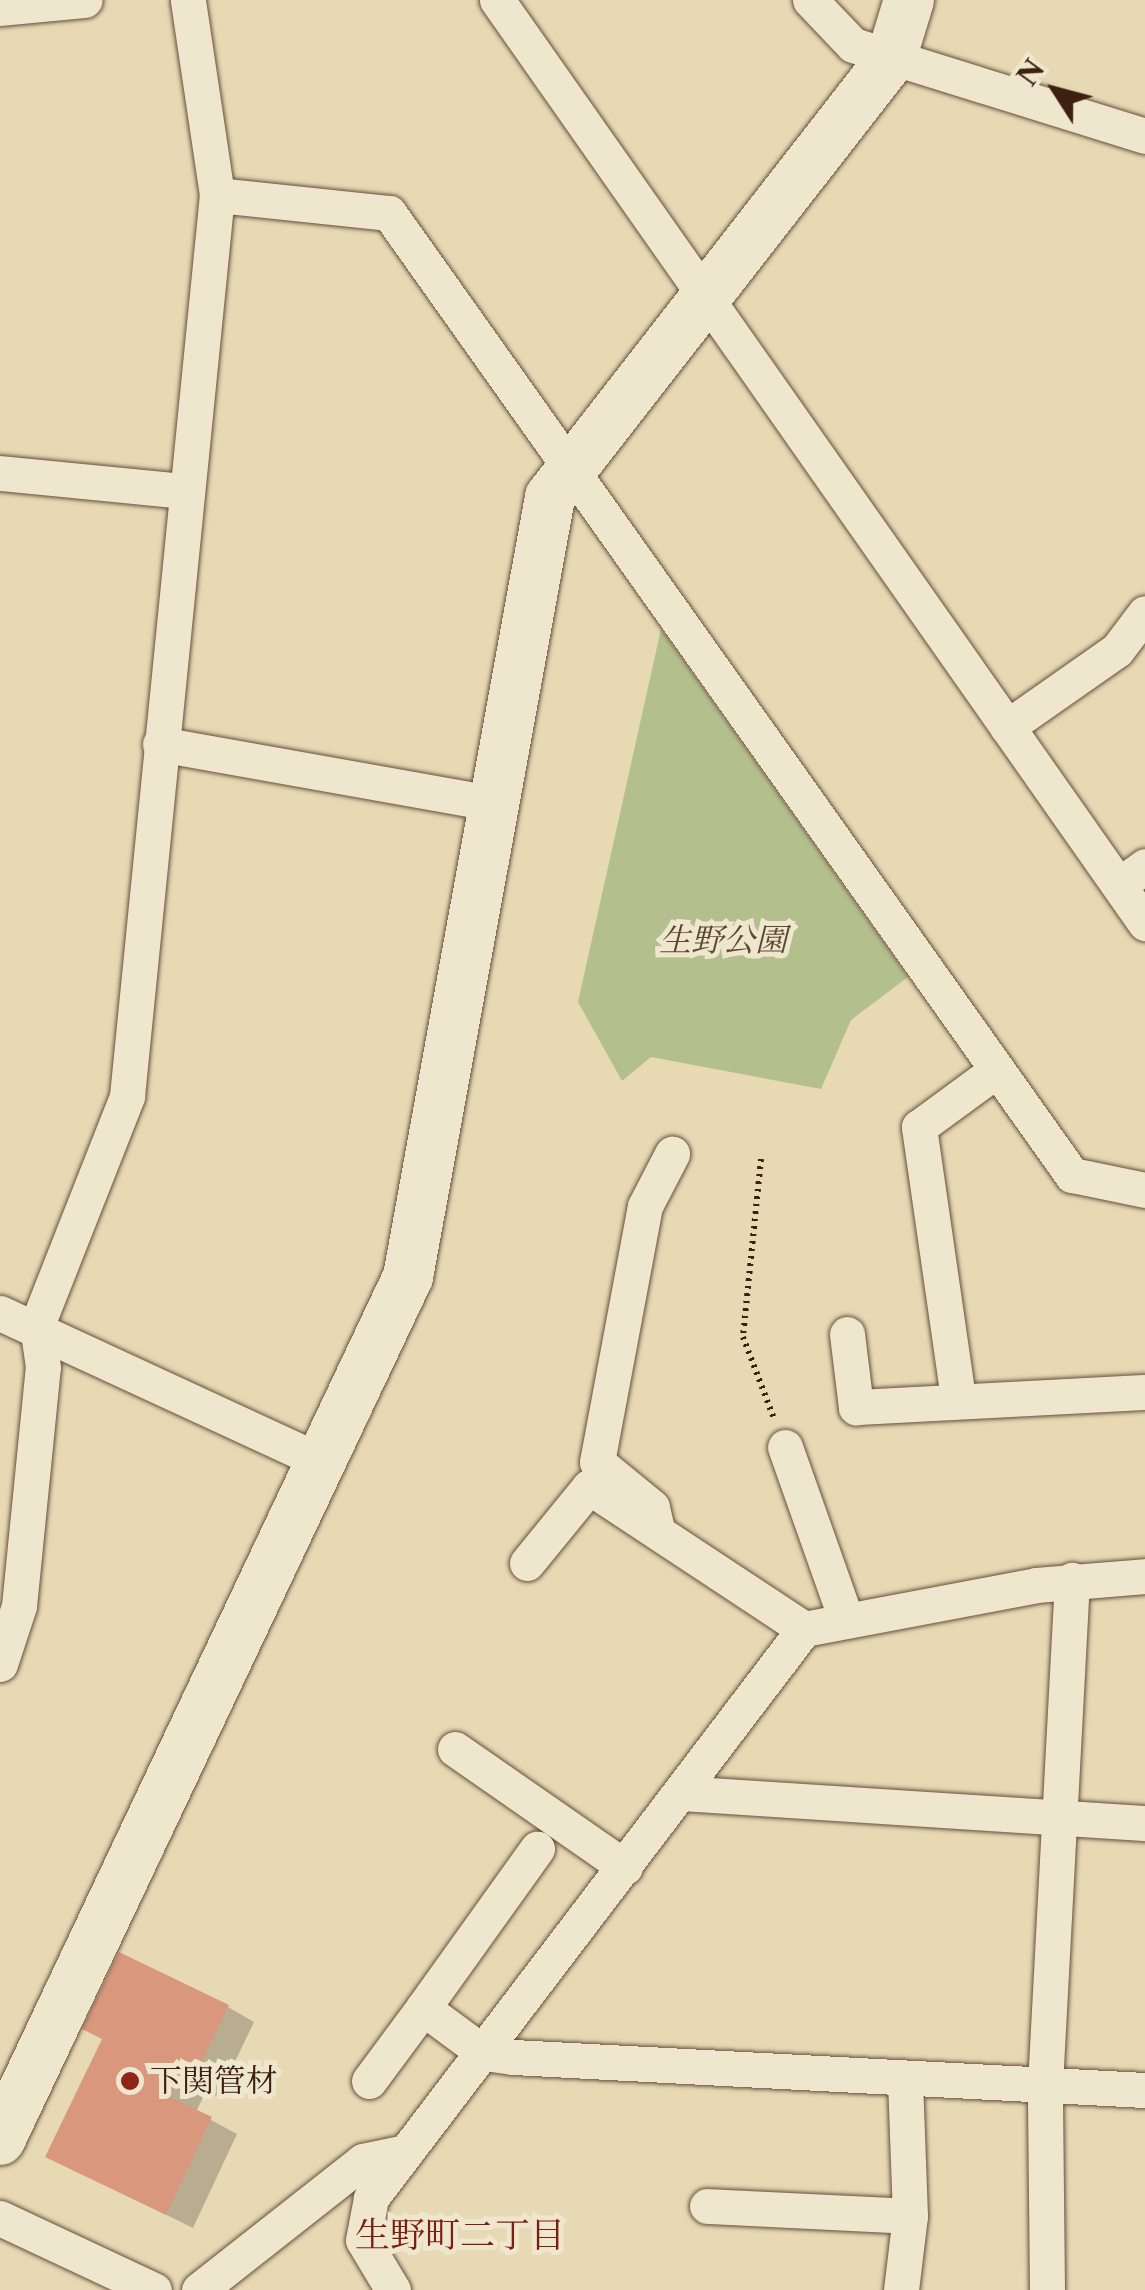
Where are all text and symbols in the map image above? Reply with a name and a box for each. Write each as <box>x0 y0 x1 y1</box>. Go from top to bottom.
north arrow <box>1005 40 1105 140</box>
text: N <box>1010 53 1052 92</box>
park label: 生野公園 <box>659 921 787 959</box>
place label: 下関管材 <box>150 2062 278 2100</box>
marker: 下関管材 <box>119 2070 141 2092</box>
district label: 生野町二丁目 <box>355 2214 565 2256</box>

